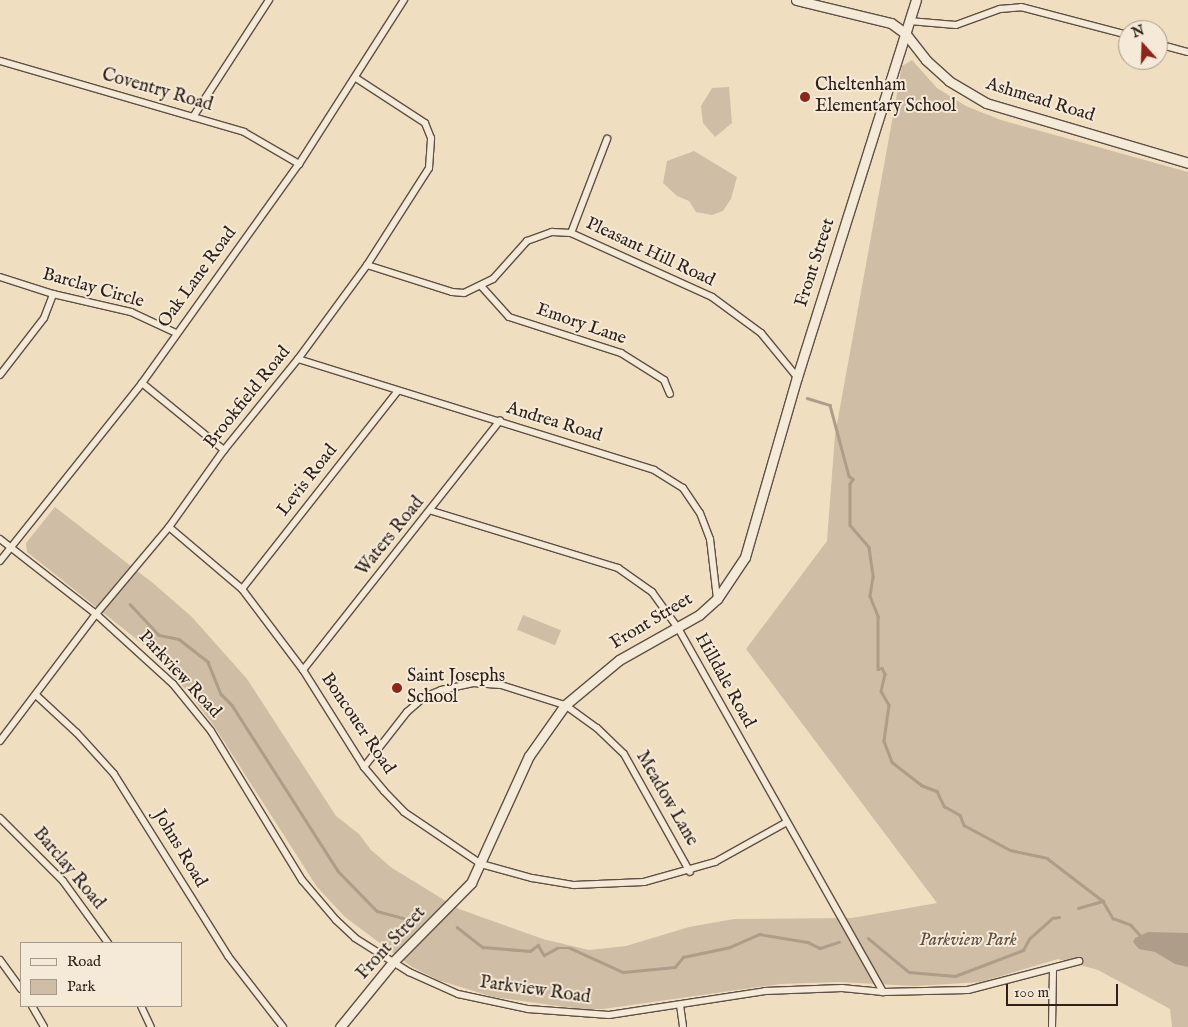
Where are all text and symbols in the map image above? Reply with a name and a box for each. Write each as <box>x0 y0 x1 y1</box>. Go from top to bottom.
north arrow <box>1118 20 1168 70</box>
text: N <box>1129 21 1147 42</box>
street label: Coventry Road <box>99 65 215 117</box>
street label: Ashmead Road <box>983 74 1097 128</box>
place label: Cheltenham Elementary School <box>815 76 956 118</box>
marker: Cheltenham Elementary School <box>799 91 811 103</box>
street label: Pleasant Hill Road <box>582 214 718 292</box>
street label: Front Street <box>792 216 840 310</box>
street label: Oak Lane Road <box>154 223 242 333</box>
street label: Barclay Circle <box>40 264 146 314</box>
street label: Emory Lane <box>533 300 629 350</box>
street label: Brookfield Road <box>200 343 296 453</box>
street label: Andrea Road <box>504 398 604 448</box>
street label: Levis Road <box>273 441 343 521</box>
street label: Waters Road <box>352 493 430 581</box>
street label: Front Street <box>607 589 697 655</box>
street label: Parkview Road <box>133 627 225 723</box>
street label: Hilldale Road <box>689 630 759 732</box>
place label: Saint Josephs School <box>407 667 505 710</box>
street label: Boncouer Road <box>315 669 399 779</box>
marker: Saint Josephs School <box>391 682 403 694</box>
street label: Meadow Lane <box>630 748 702 850</box>
street label: Johns Road <box>147 806 211 892</box>
street label: Barclay Road <box>28 824 108 914</box>
street label: Front Street <box>353 903 431 985</box>
park label: Parkview Park <box>919 930 1017 952</box>
legend <box>20 942 182 1007</box>
text: Road <box>67 952 101 971</box>
street label: Parkview Road <box>478 973 592 1009</box>
scale bar <box>1008 974 1120 1006</box>
text: Park <box>67 977 96 996</box>
text: 100 m <box>1014 983 1049 1002</box>

